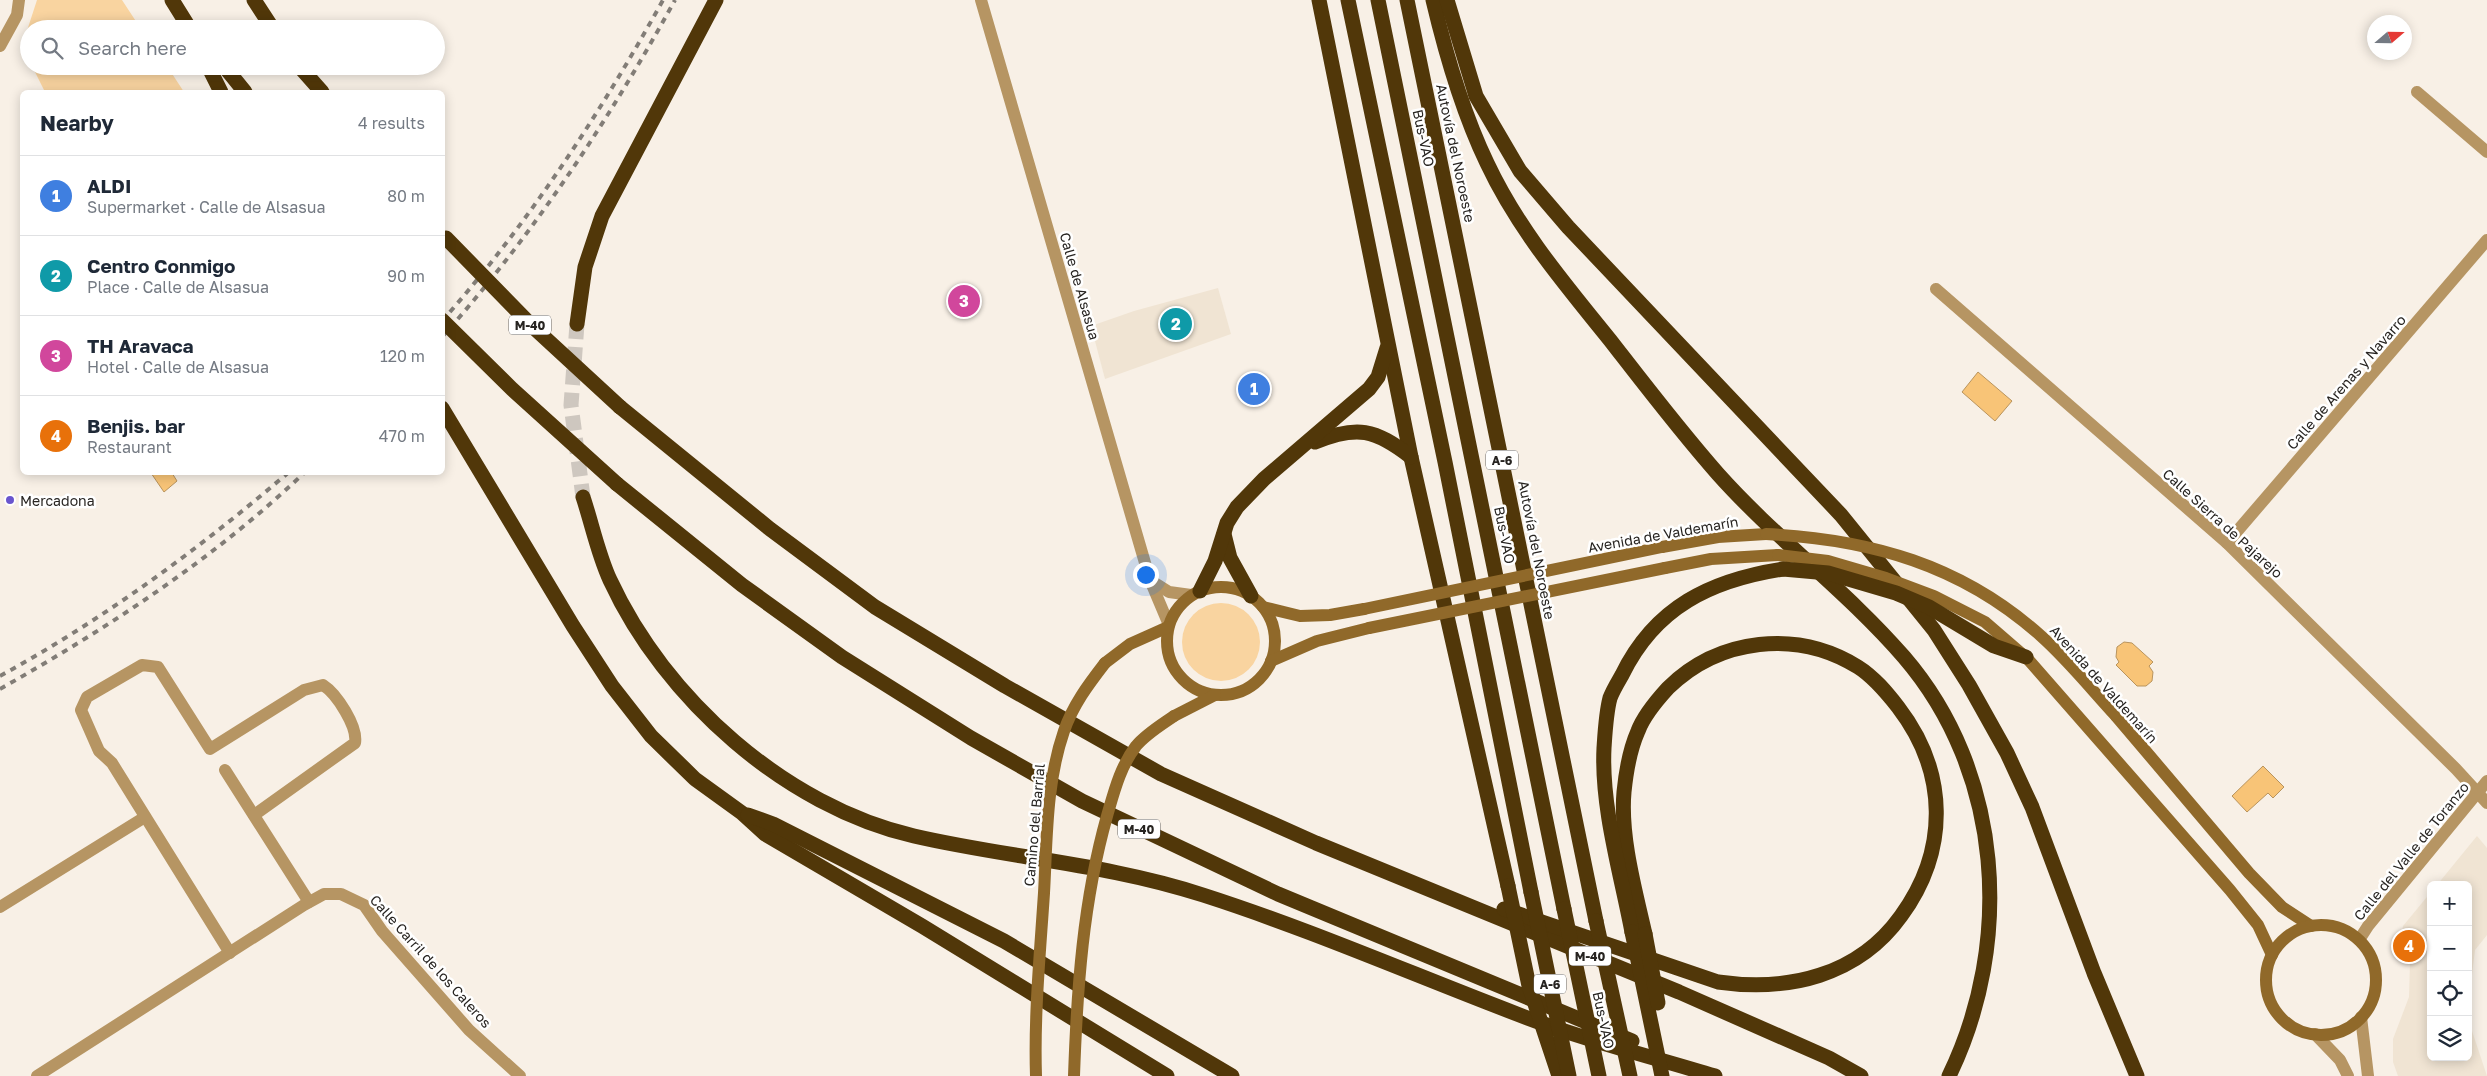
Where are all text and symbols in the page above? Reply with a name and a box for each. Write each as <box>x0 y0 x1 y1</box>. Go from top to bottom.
north arrow <box>2367 15 2412 60</box>
search box <box>20 20 445 75</box>
icon: search <box>38 34 66 62</box>
text: Search here <box>78 36 187 59</box>
street label: Autovía del Noroeste <box>1433 82 1479 224</box>
street label: Bus-VAO <box>1410 108 1438 168</box>
text: Nearby <box>40 110 114 136</box>
text: 4 results <box>358 113 425 133</box>
text: ALDI <box>87 174 131 197</box>
text: 1 <box>52 186 60 206</box>
text: 80 m <box>387 186 425 206</box>
text: Supermarket · Calle de Alsasua <box>87 197 326 217</box>
street label: Calle de Alsasua <box>1057 230 1103 342</box>
text: Centro Conmigo <box>87 254 235 277</box>
text: 2 <box>51 266 61 286</box>
text: 90 m <box>387 266 425 286</box>
text: Place · Calle de Alsasua <box>87 277 269 297</box>
pin: 3 <box>948 282 980 320</box>
pin: 2 <box>1160 305 1192 343</box>
street label: Calle de Arenas y Navarro <box>2283 311 2409 453</box>
road number: M-40 <box>509 316 551 334</box>
text: TH Aravaca <box>87 334 194 357</box>
text: 3 <box>51 346 61 366</box>
text: 120 m <box>380 346 425 366</box>
text: Hotel · Calle de Alsasua <box>87 357 269 377</box>
pin: 1 <box>1238 370 1270 408</box>
text: Benjis. bar <box>87 414 185 437</box>
text: 4 <box>51 426 61 446</box>
text: 470 m <box>379 426 425 446</box>
text: Restaurant <box>87 437 172 457</box>
road number: A-6 <box>1486 450 1518 470</box>
street label: Calle Sierra de Pajarejo <box>2160 465 2286 581</box>
street label: Autovía del Noroeste <box>1515 479 1559 621</box>
place label: Mercadona <box>20 492 95 509</box>
marker: Mercadona <box>4 494 16 506</box>
street label: Bus-VAO <box>1491 505 1519 565</box>
street label: Avenida de Valdemarín <box>1586 512 1740 556</box>
your location <box>1133 562 1159 588</box>
street label: Avenida de Valdemarín <box>2047 622 2161 746</box>
street label: Camino del Barrial <box>1020 763 1048 887</box>
street label: Calle del Valle de Toranzo <box>2350 778 2472 924</box>
road number: M-40 <box>1118 820 1160 839</box>
map controls <box>2427 881 2472 1061</box>
button: + <box>2427 881 2472 926</box>
street label: Calle Carril de los Caleros <box>367 891 495 1031</box>
button: − <box>2427 926 2472 971</box>
pin: 4 <box>2393 927 2425 965</box>
road number: M-40 <box>1569 946 1611 966</box>
button: locate <box>2427 971 2472 1016</box>
road number: A-6 <box>1534 974 1566 994</box>
street label: Bus-VAO <box>1590 990 1618 1050</box>
button: layers <box>2427 1016 2472 1061</box>

